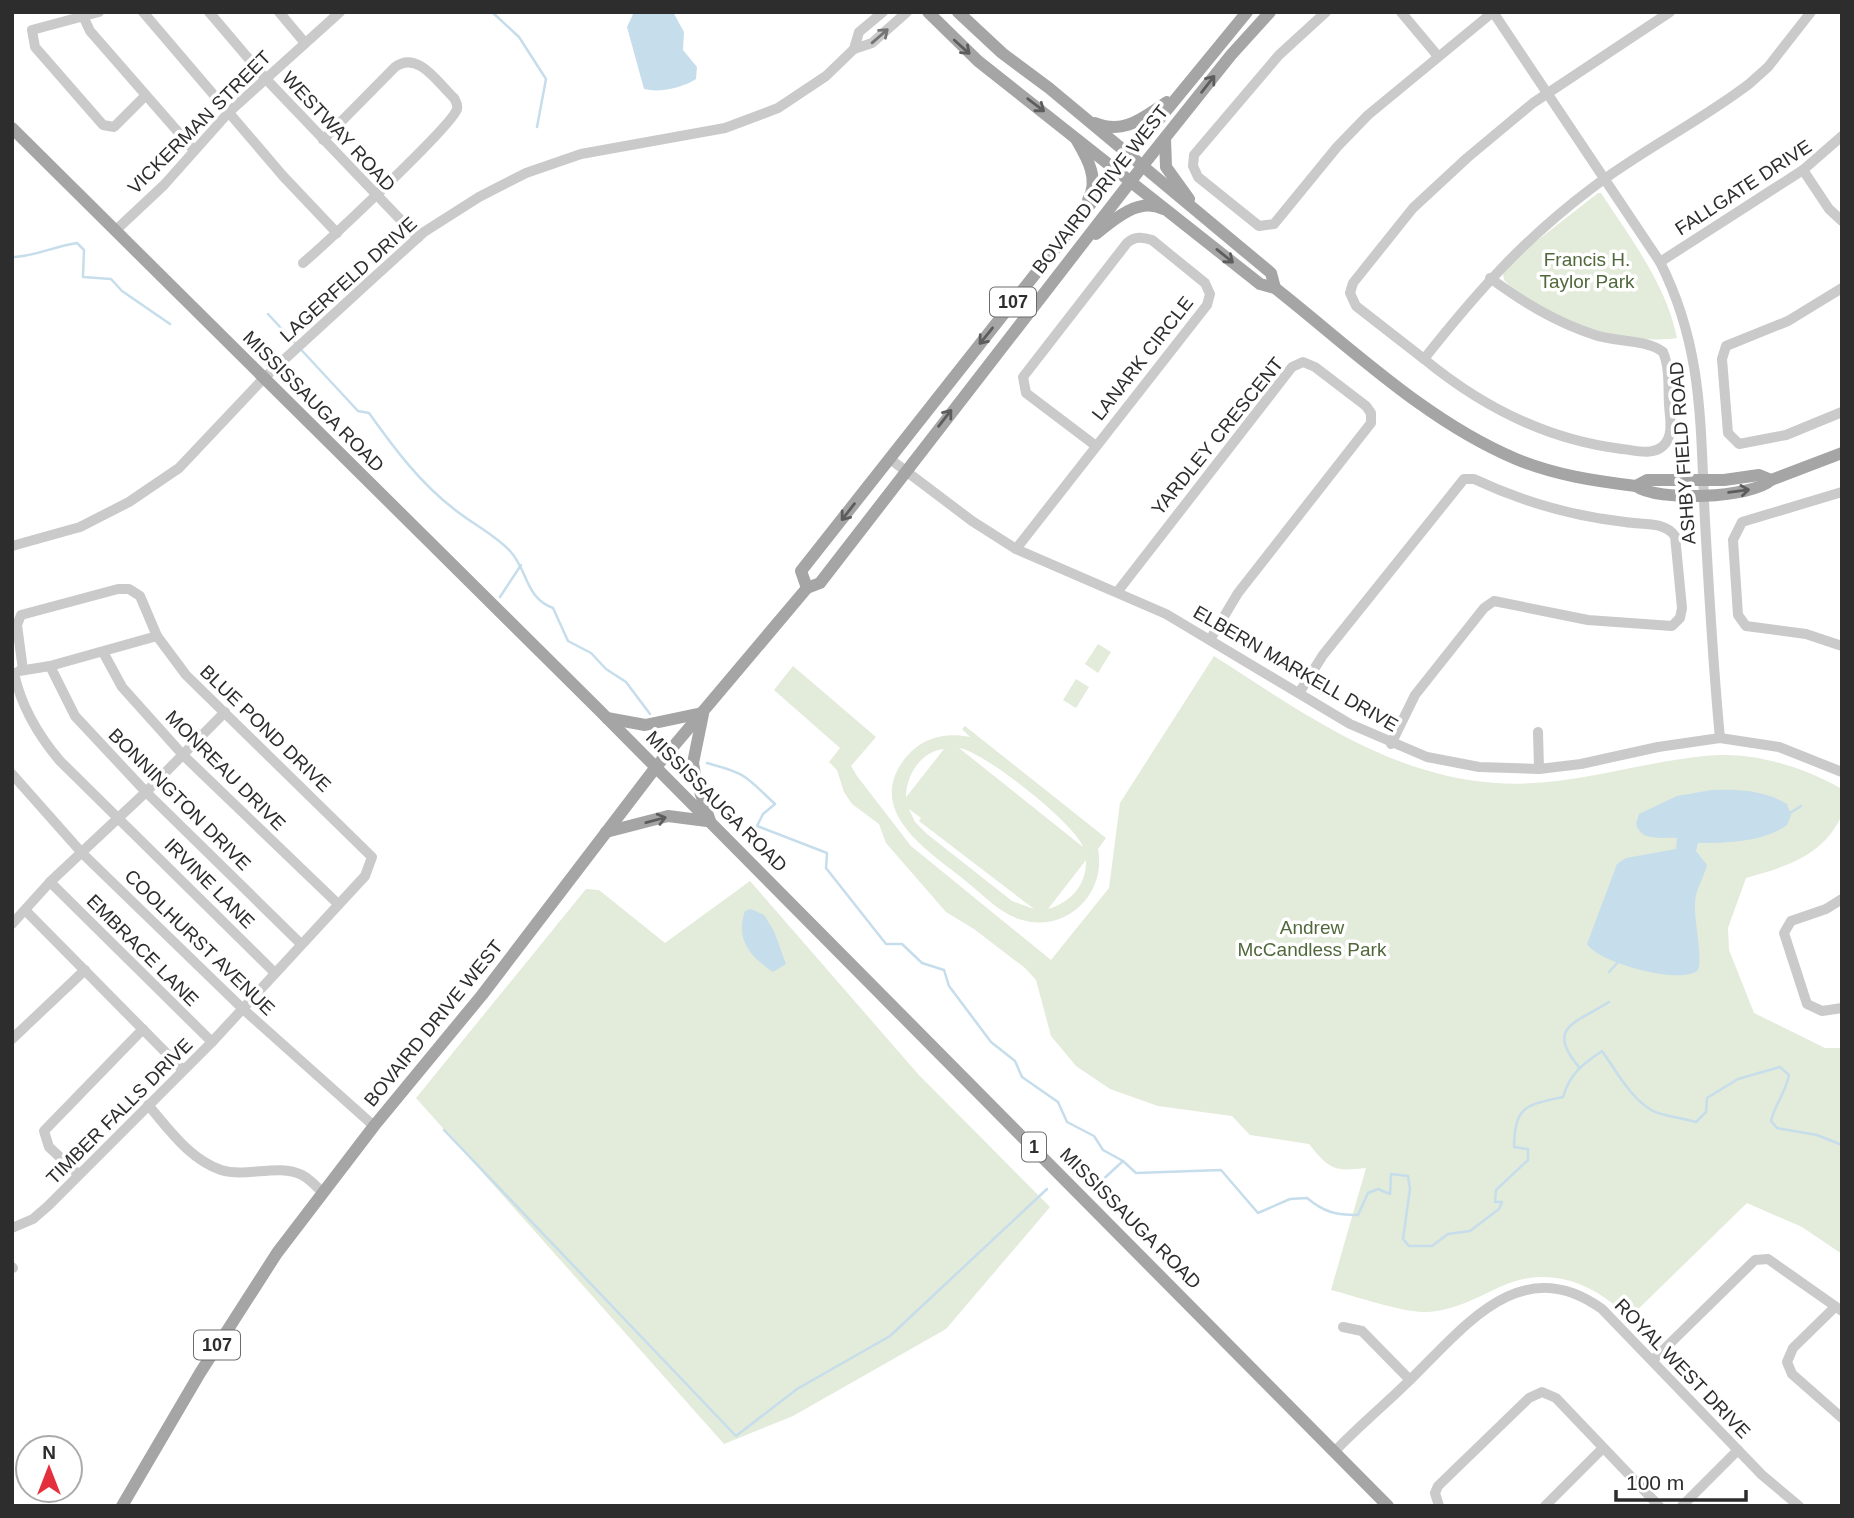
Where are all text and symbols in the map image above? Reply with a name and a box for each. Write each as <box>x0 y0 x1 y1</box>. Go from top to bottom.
one-way arrow <box>870 28 888 44</box>
one-way arrow <box>953 39 970 56</box>
street label: VICKERMAN STREET <box>124 46 275 198</box>
street label: WESTWAY ROAD <box>278 67 399 196</box>
one-way arrow <box>1200 75 1215 94</box>
one-way arrow <box>1027 98 1045 113</box>
street label: BOVAIRD DRIVE WEST <box>1028 101 1173 278</box>
street label: FALLGATE DRIVE <box>1671 136 1815 239</box>
street label: LAGERFELD DRIVE <box>276 213 421 346</box>
one-way arrow <box>1216 248 1234 264</box>
park label: Francis H. Taylor Park <box>1539 249 1635 292</box>
road number: 107 <box>990 288 1036 316</box>
street label: LANARK CIRCLE <box>1088 292 1197 424</box>
street label: MISSISSAUGA ROAD <box>239 327 388 476</box>
one-way arrow <box>978 327 993 345</box>
street label: YARDLEY CRESCENT <box>1147 353 1288 519</box>
street label: ASHBY FIELD ROAD <box>1666 361 1699 545</box>
one-way arrow <box>938 410 953 428</box>
one-way arrow <box>1727 484 1750 497</box>
one-way arrow <box>841 503 856 521</box>
street label: ELBERN MARKELL DRIVE <box>1190 601 1402 736</box>
street label: BLUE POND DRIVE <box>196 661 335 796</box>
street label: MONREAU DRIVE <box>161 706 290 835</box>
street label: BONNINGTON DRIVE <box>104 724 255 875</box>
street label: MISSISSAUGA ROAD <box>642 727 791 876</box>
one-way arrow <box>645 812 667 825</box>
street label: IRVINE LANE <box>161 834 259 932</box>
street label: COOLHURST AVENUE <box>120 865 279 1019</box>
street label: EMBRACE LANE <box>83 890 203 1010</box>
park label: Andrew McCandless Park <box>1238 917 1387 960</box>
street label: BOVAIRD DRIVE WEST <box>360 936 507 1111</box>
street label: TIMBER FALLS DRIVE <box>42 1034 197 1189</box>
road number: 1 <box>1022 1132 1046 1162</box>
street label: MISSISSAUGA ROAD <box>1056 1144 1205 1293</box>
street label: ROYAL WEST DRIVE <box>1611 1294 1755 1442</box>
road number: 107 <box>194 1330 240 1360</box>
north arrow <box>14 1434 84 1504</box>
text: N <box>42 1442 56 1463</box>
scale bar <box>1616 1458 1745 1502</box>
text: 100 m <box>1626 1471 1684 1494</box>

